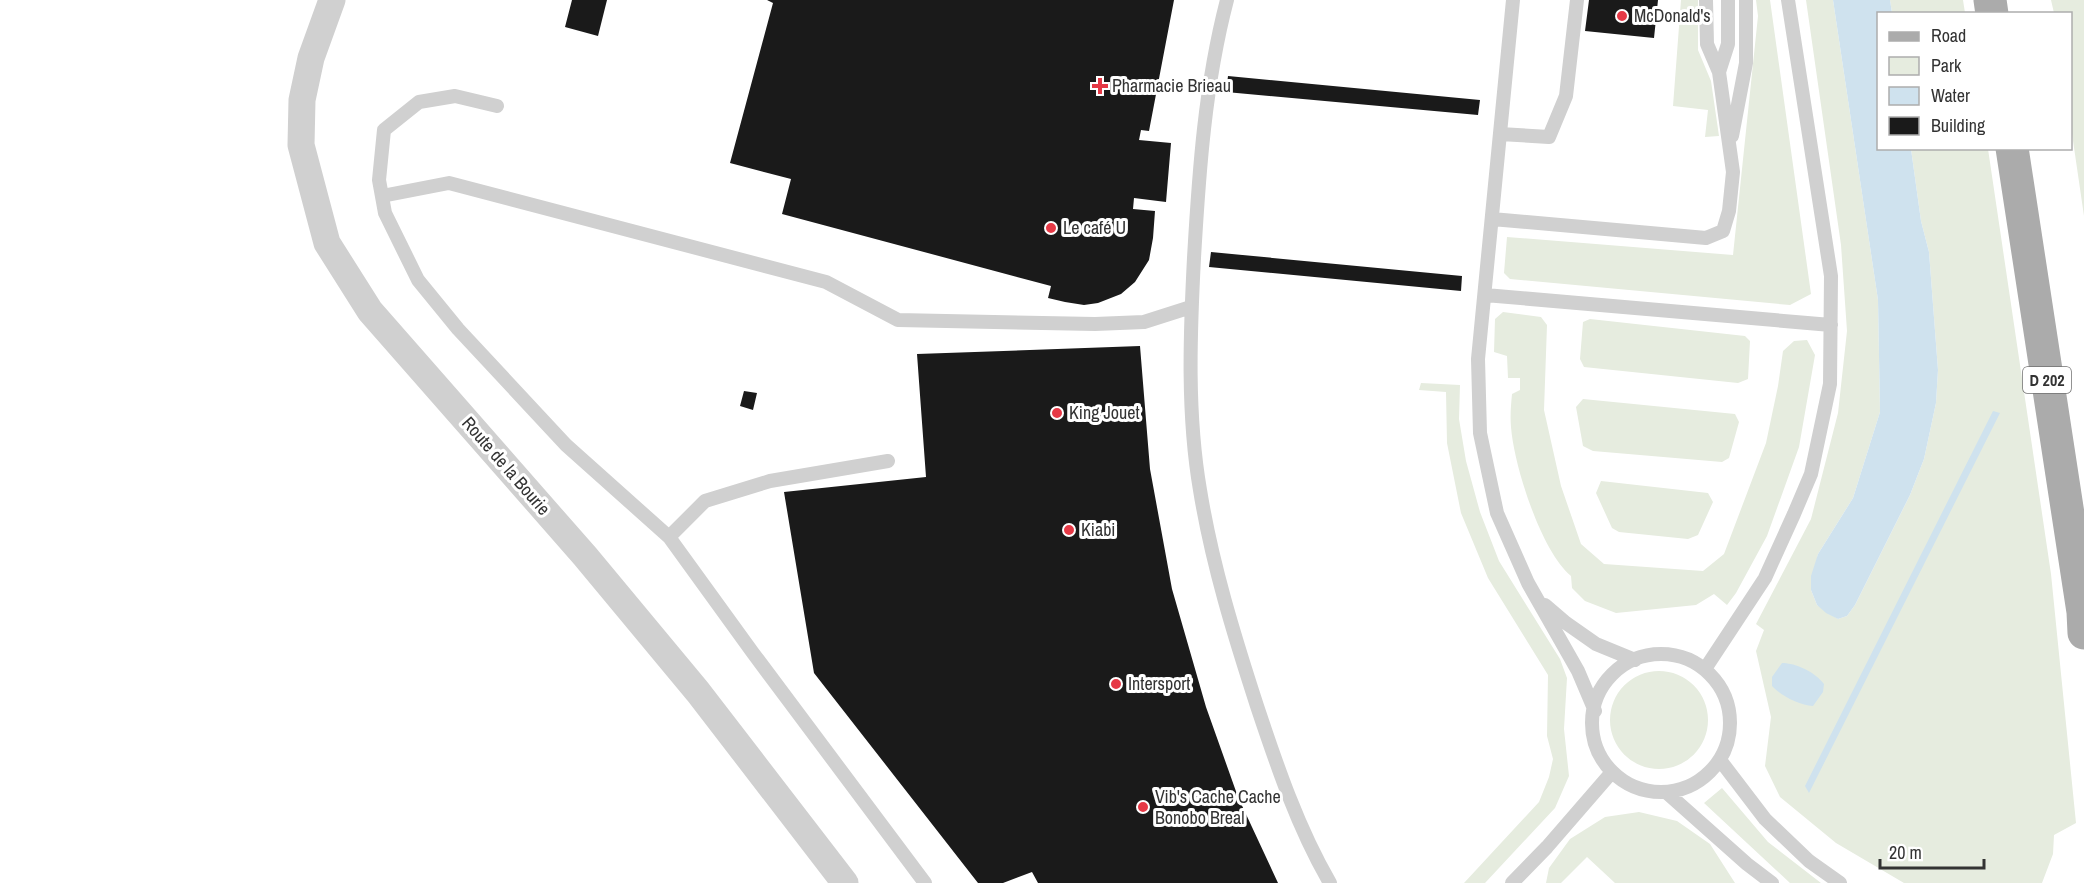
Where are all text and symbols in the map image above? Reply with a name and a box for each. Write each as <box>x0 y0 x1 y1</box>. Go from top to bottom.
place label: McDonald's <box>1634 3 1711 28</box>
marker: McDonald's <box>1615 9 1629 23</box>
legend <box>1877 12 2072 150</box>
text: Road <box>1931 23 1966 48</box>
text: Park <box>1931 53 1962 78</box>
place label: Pharmacie Brieau <box>1112 73 1231 98</box>
marker: Pharmacie Brieau <box>1093 79 1107 93</box>
text: Water <box>1931 83 1970 108</box>
text: Building <box>1931 113 1986 138</box>
place label: Le café U <box>1063 215 1126 240</box>
marker: Le café U <box>1044 221 1058 235</box>
road number: D 202 <box>2023 367 2071 393</box>
place label: King Jouet <box>1069 400 1140 425</box>
marker: King Jouet <box>1050 406 1064 420</box>
street label: Route de la Bourie <box>457 411 556 520</box>
place label: Kiabi <box>1081 517 1115 542</box>
marker: Kiabi <box>1062 523 1076 537</box>
place label: Intersport <box>1128 671 1190 696</box>
marker: Intersport <box>1109 677 1123 691</box>
place label: Vib's Cache Cache Bonobo Breal <box>1155 784 1281 830</box>
marker: Vib's Cache Cache Bonobo Breal <box>1136 800 1150 814</box>
scale bar <box>1880 832 1984 870</box>
text: 20 m <box>1889 840 1922 865</box>

